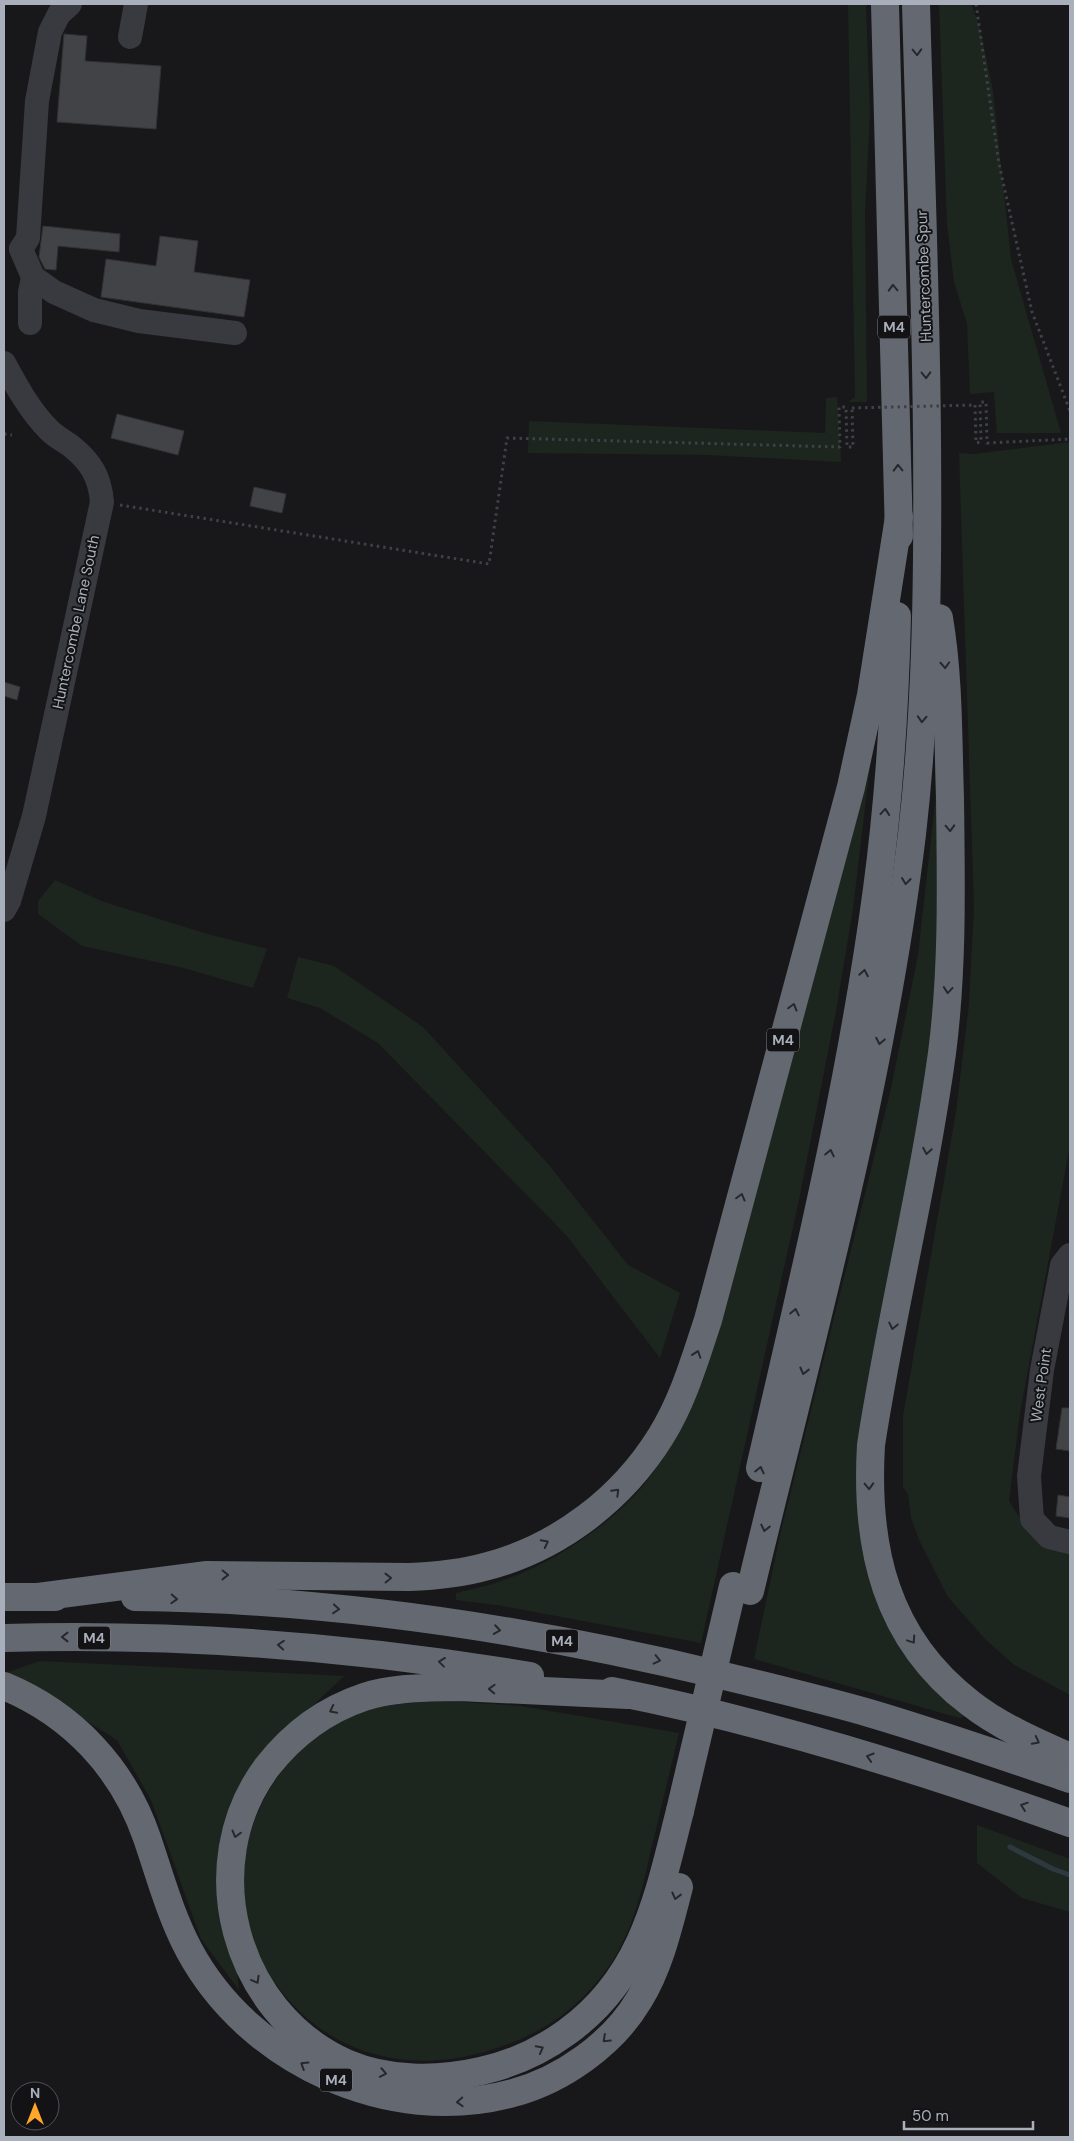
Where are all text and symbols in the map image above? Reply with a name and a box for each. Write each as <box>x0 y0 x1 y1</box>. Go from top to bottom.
one-way arrow <box>912 49 922 57</box>
street label: Huntercombe Spur <box>912 209 936 342</box>
one-way arrow <box>888 284 898 292</box>
road number: M4 <box>878 316 910 338</box>
one-way arrow <box>921 371 931 379</box>
one-way arrow <box>893 464 903 472</box>
street label: Huntercombe Lane South <box>48 533 104 711</box>
one-way arrow <box>940 662 951 670</box>
one-way arrow <box>916 715 927 723</box>
one-way arrow <box>879 808 890 816</box>
one-way arrow <box>945 824 955 832</box>
one-way arrow <box>901 877 912 885</box>
one-way arrow <box>859 969 869 977</box>
one-way arrow <box>943 986 954 994</box>
one-way arrow <box>787 1003 797 1011</box>
road number: M4 <box>767 1028 799 1052</box>
one-way arrow <box>875 1037 886 1045</box>
one-way arrow <box>922 1147 932 1156</box>
one-way arrow <box>824 1149 835 1158</box>
one-way arrow <box>736 1194 746 1202</box>
one-way arrow <box>789 1307 800 1316</box>
one-way arrow <box>888 1321 899 1330</box>
street label: West Point <box>1026 1347 1056 1423</box>
one-way arrow <box>691 1350 701 1358</box>
one-way arrow <box>799 1366 810 1375</box>
one-way arrow <box>754 1466 765 1475</box>
one-way arrow <box>864 1482 875 1490</box>
one-way arrow <box>610 1489 619 1498</box>
one-way arrow <box>760 1524 771 1533</box>
one-way arrow <box>539 1539 548 1549</box>
one-way arrow <box>222 1570 230 1580</box>
one-way arrow <box>384 1573 392 1583</box>
one-way arrow <box>170 1593 178 1604</box>
one-way arrow <box>333 1603 341 1614</box>
one-way arrow <box>493 1624 502 1634</box>
road number: M4 <box>78 1626 110 1650</box>
road number: M4 <box>546 1630 578 1652</box>
one-way arrow <box>60 1632 68 1642</box>
one-way arrow <box>906 1635 915 1644</box>
one-way arrow <box>276 1640 284 1651</box>
one-way arrow <box>653 1654 662 1665</box>
one-way arrow <box>438 1657 446 1668</box>
one-way arrow <box>488 1683 496 1694</box>
one-way arrow <box>329 1704 338 1714</box>
one-way arrow <box>1031 1735 1040 1746</box>
one-way arrow <box>866 1752 874 1762</box>
one-way arrow <box>1021 1802 1029 1812</box>
one-way arrow <box>231 1830 241 1838</box>
one-way arrow <box>671 1892 682 1901</box>
one-way arrow <box>249 1975 259 1984</box>
one-way arrow <box>602 2033 611 2042</box>
one-way arrow <box>535 2045 544 2055</box>
one-way arrow <box>300 2061 309 2071</box>
road number: M4 <box>320 2068 352 2092</box>
one-way arrow <box>378 2068 387 2078</box>
north arrow <box>10 2081 60 2131</box>
text: N <box>30 2084 40 2102</box>
one-way arrow <box>455 2096 463 2107</box>
scale bar <box>904 2098 1033 2130</box>
text: 50 m <box>912 2106 949 2126</box>

